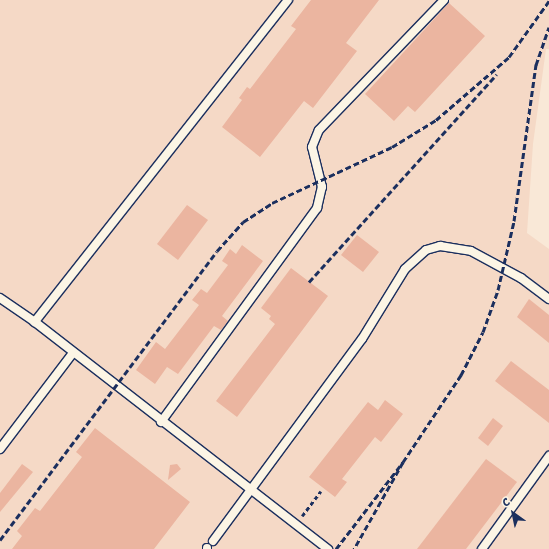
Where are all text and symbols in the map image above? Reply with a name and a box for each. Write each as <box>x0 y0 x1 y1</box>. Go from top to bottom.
north arrow <box>493 493 533 533</box>
text: С <box>499 494 513 511</box>

